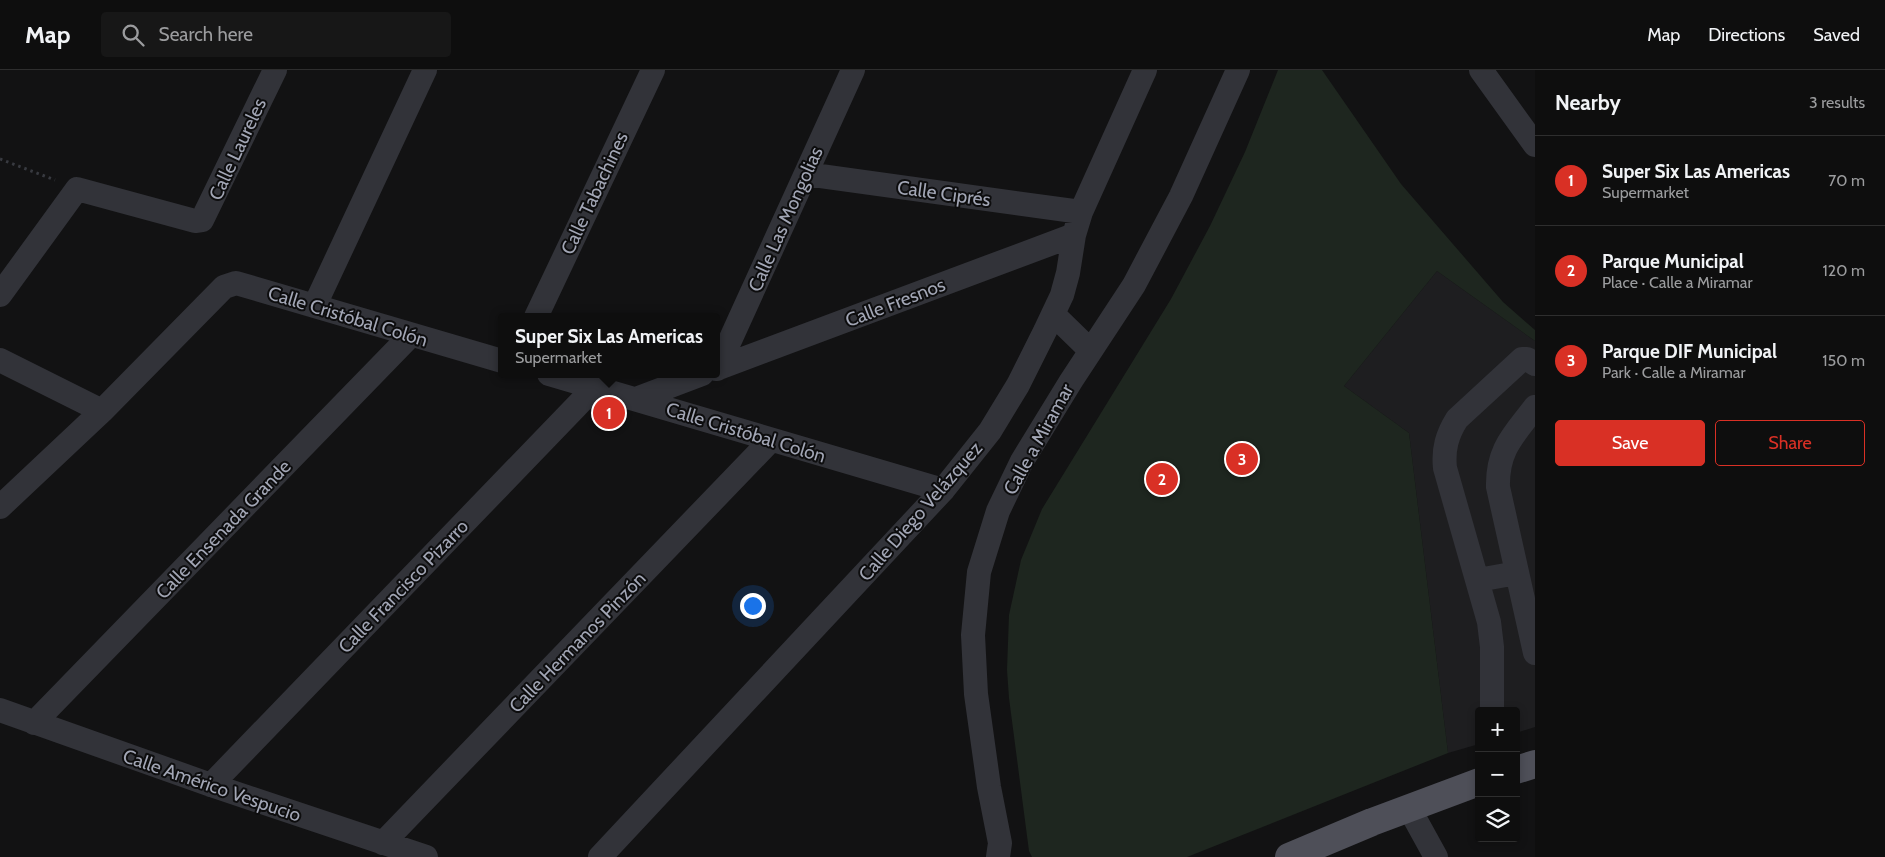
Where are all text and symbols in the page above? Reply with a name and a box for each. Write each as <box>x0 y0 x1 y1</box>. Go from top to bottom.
search box <box>101 12 451 57</box>
text: Map <box>25 20 71 49</box>
icon: search <box>119 21 147 49</box>
text: Search here <box>159 23 253 46</box>
text: Map <box>1647 24 1680 46</box>
text: Directions <box>1708 24 1785 46</box>
text: Saved <box>1813 24 1860 46</box>
text: Nearby <box>1555 90 1621 115</box>
text: 3 results <box>1809 93 1865 112</box>
street label: Calle Laureles <box>204 94 271 204</box>
street label: Calle Tabachines <box>556 128 633 258</box>
street label: Calle Las Mongolias <box>743 143 828 295</box>
text: Super Six Las Americas <box>1602 160 1790 183</box>
text: 1 <box>1568 171 1574 190</box>
text: 70 m <box>1828 171 1865 190</box>
street label: Calle Ciprés <box>896 176 992 211</box>
text: Supermarket <box>1602 183 1689 202</box>
text: Parque Municipal <box>1602 250 1744 273</box>
text: 2 <box>1567 261 1575 280</box>
text: 120 m <box>1823 261 1865 280</box>
street label: Calle Fresnos <box>842 273 948 332</box>
text: Place · Calle a Miramar <box>1602 273 1753 292</box>
street label: Calle Cristóbal Colón <box>265 281 430 352</box>
popup <box>498 313 720 378</box>
text: Super Six Las Americas <box>515 325 703 348</box>
text: Parque DIF Municipal <box>1602 340 1777 363</box>
text: Supermarket <box>515 348 602 367</box>
text: 3 <box>1567 351 1575 370</box>
text: 150 m <box>1822 351 1865 370</box>
text: Park · Calle a Miramar <box>1602 363 1746 382</box>
street label: Calle a Miramar <box>999 380 1078 499</box>
pin: 1 <box>593 394 625 432</box>
street label: Calle Cristóbal Colón <box>663 397 828 468</box>
button: Save <box>1555 420 1705 466</box>
button: Share <box>1715 420 1865 466</box>
street label: Calle Diego Velázquez <box>854 437 987 586</box>
pin: 3 <box>1226 440 1258 478</box>
street label: Calle Ensenada Grande <box>151 455 296 604</box>
pin: 2 <box>1146 460 1178 498</box>
street label: Calle Francisco Pizarro <box>334 515 473 658</box>
street label: Calle Hermanos Pinzón <box>504 567 651 718</box>
your location <box>740 593 766 619</box>
map controls <box>1475 707 1520 842</box>
button: + <box>1475 707 1520 752</box>
street label: Calle Américo Vespucio <box>120 744 304 827</box>
button: − <box>1475 752 1520 797</box>
button: layers <box>1475 797 1520 842</box>

